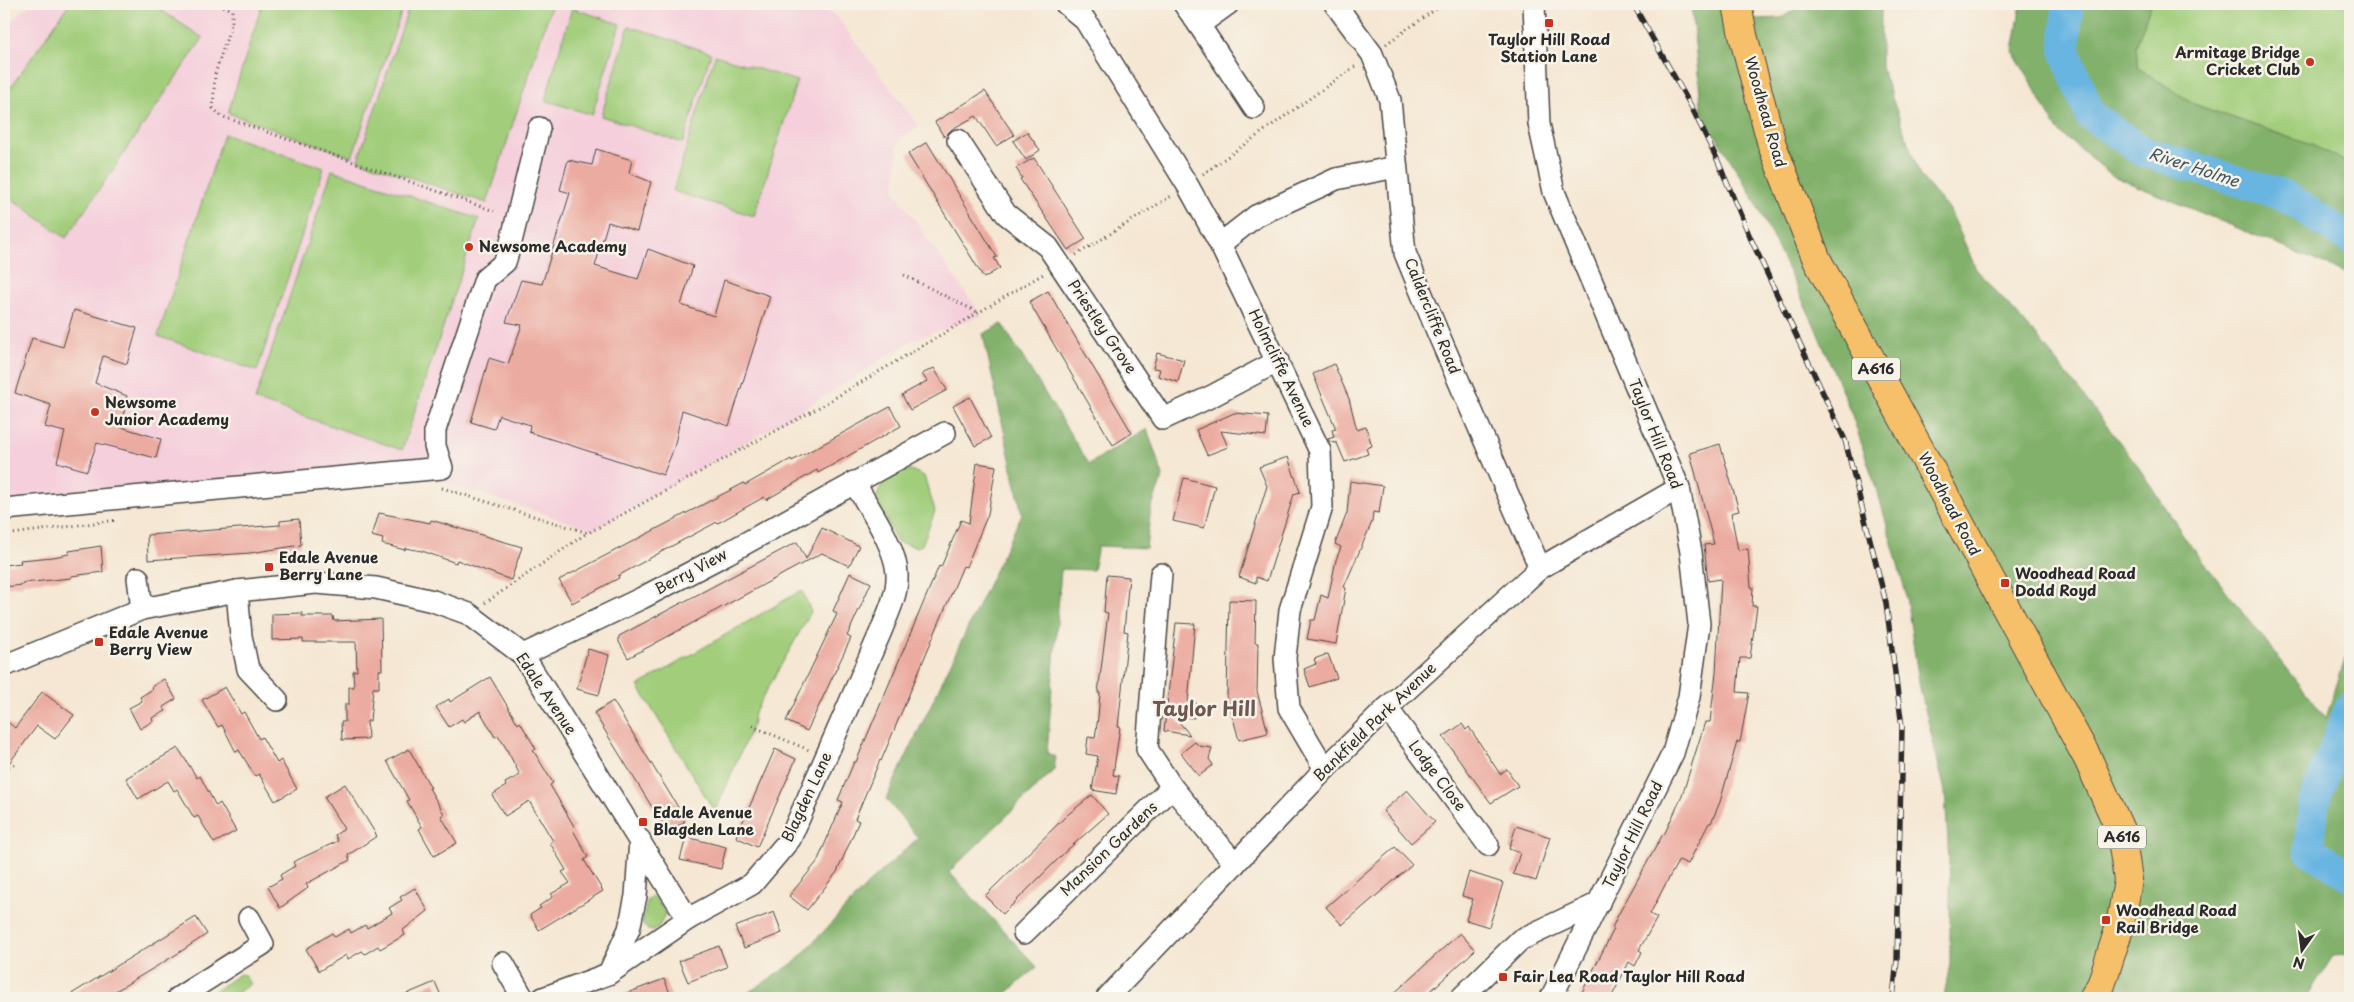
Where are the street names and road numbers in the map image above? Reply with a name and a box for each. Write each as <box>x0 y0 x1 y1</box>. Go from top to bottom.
street label: Woodhead Road <box>1740 53 1793 170</box>
street label: Caldercliffe Road <box>1400 254 1467 377</box>
street label: Priestley Grove <box>1063 274 1143 378</box>
street label: Holmcliffe Avenue <box>1244 304 1321 430</box>
road number: A616 <box>1852 358 1900 380</box>
street label: Taylor Hill Road <box>1624 375 1689 492</box>
street label: Woodhead Road <box>1913 447 1987 559</box>
street label: Berry View <box>650 542 731 599</box>
street label: Edale Avenue <box>511 648 583 739</box>
street label: Bankfield Park Avenue <box>1307 656 1441 786</box>
street label: Lodge Close <box>1404 735 1473 815</box>
street label: Blagden Lane <box>775 747 837 845</box>
street label: Taylor Hill Road <box>1596 777 1668 892</box>
street label: Mansion Gardens <box>1054 795 1162 901</box>
road number: A616 <box>2098 826 2146 849</box>

